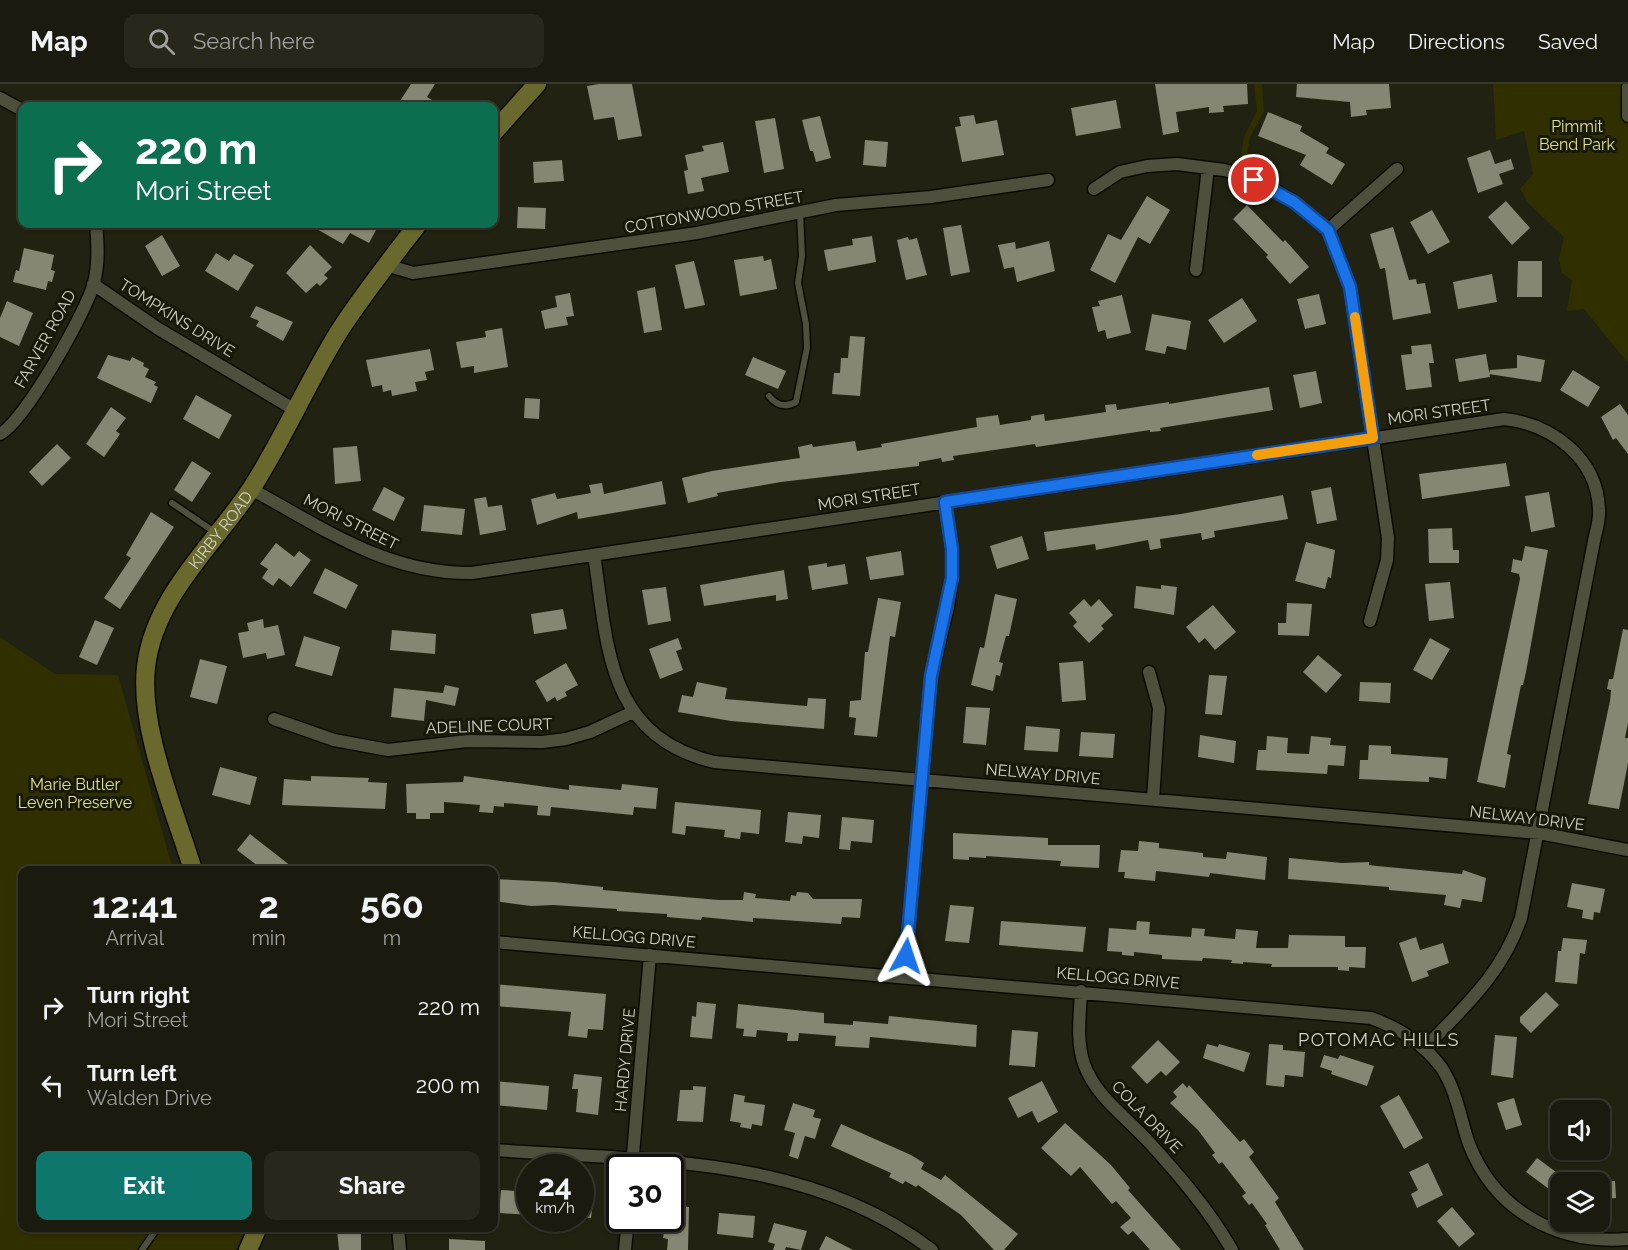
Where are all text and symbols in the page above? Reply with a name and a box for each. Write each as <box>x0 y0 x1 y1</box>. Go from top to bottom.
search box <box>124 14 544 68</box>
text: Map <box>30 25 88 58</box>
icon: search <box>145 25 178 58</box>
text: Search here <box>193 28 315 54</box>
text: Map <box>1332 29 1375 54</box>
text: Directions <box>1408 29 1505 54</box>
text: Saved <box>1538 29 1598 54</box>
park label: Pimmit Bend Park <box>1539 117 1616 154</box>
text: 220 m <box>135 125 257 174</box>
icon: right <box>36 126 114 204</box>
pin <box>1228 154 1279 205</box>
icon: arrive <box>1237 163 1270 196</box>
text: Mori Street <box>135 175 272 206</box>
street label: COTTONWOOD STREET <box>623 187 805 237</box>
street label: TOMPKINS DRIVE <box>116 275 238 361</box>
street label: FARVER ROAD <box>10 287 80 391</box>
street label: MORI STREET <box>1386 395 1492 429</box>
street label: MORI STREET <box>816 479 922 514</box>
street label: KIRBY ROAD <box>184 487 256 572</box>
street label: MORI STREET <box>300 490 402 554</box>
street label: ADELINE COURT <box>425 714 553 738</box>
street label: NELWAY DRIVE <box>985 760 1102 789</box>
park label: Marie Butler Leven Preserve <box>18 775 132 812</box>
street label: NELWAY DRIVE <box>1469 802 1586 834</box>
text: 12:41 <box>92 884 177 926</box>
text: 2 <box>259 884 279 926</box>
text: 560 <box>360 884 424 926</box>
street label: KELLOGG DRIVE <box>572 922 697 952</box>
position arrow <box>874 924 938 988</box>
text: Arrival <box>105 926 164 950</box>
text: min <box>251 926 286 950</box>
text: m <box>383 926 401 950</box>
street label: KELLOGG DRIVE <box>1056 963 1181 993</box>
text: Turn right <box>87 982 190 1008</box>
icon: right <box>36 991 69 1024</box>
text: 220 m <box>418 994 480 1020</box>
street label: HARDY DRIVE <box>611 1007 639 1113</box>
text: Mori Street <box>87 1008 188 1032</box>
district label: POTOMAC HILLS <box>1298 1029 1460 1050</box>
text: Turn left <box>87 1060 177 1086</box>
icon: left <box>36 1069 69 1102</box>
text: 200 m <box>416 1072 480 1098</box>
street label: COLA DRIVE <box>1108 1077 1186 1157</box>
text: Walden Drive <box>87 1086 212 1110</box>
map controls <box>1550 1100 1610 1232</box>
button: sound <box>1550 1100 1610 1160</box>
button: Exit <box>36 1151 252 1220</box>
button: Share <box>264 1151 480 1220</box>
speed limit sign: 30 <box>606 1154 684 1232</box>
text: 24 <box>538 1168 572 1203</box>
button: layers <box>1550 1172 1610 1232</box>
text: km/h <box>535 1199 575 1217</box>

